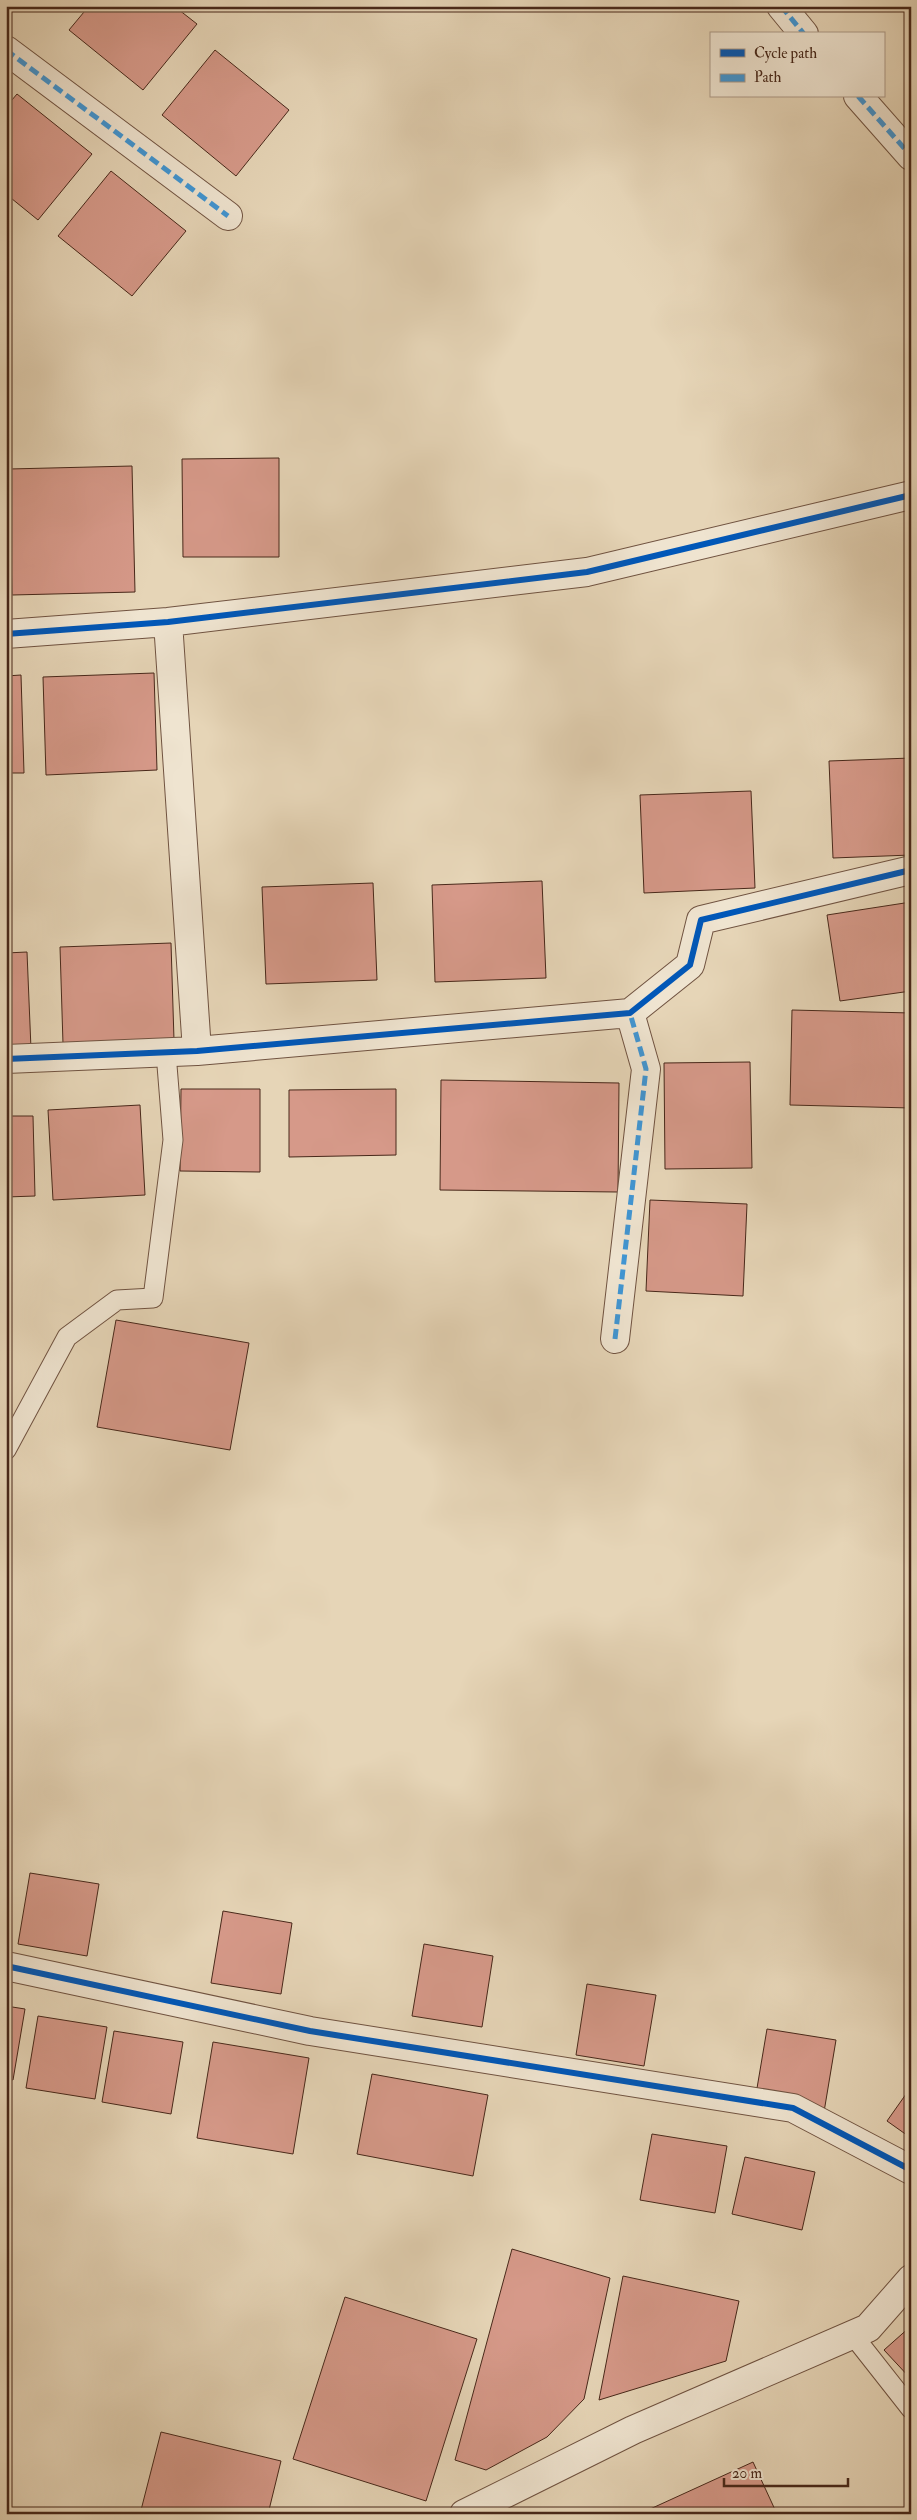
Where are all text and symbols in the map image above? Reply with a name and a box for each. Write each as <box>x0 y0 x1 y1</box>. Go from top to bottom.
legend <box>710 32 884 98</box>
text: Cycle path <box>754 44 817 64</box>
text: Path <box>754 68 781 87</box>
scale bar <box>724 2455 848 2487</box>
text: 20 m <box>732 2464 762 2483</box>

